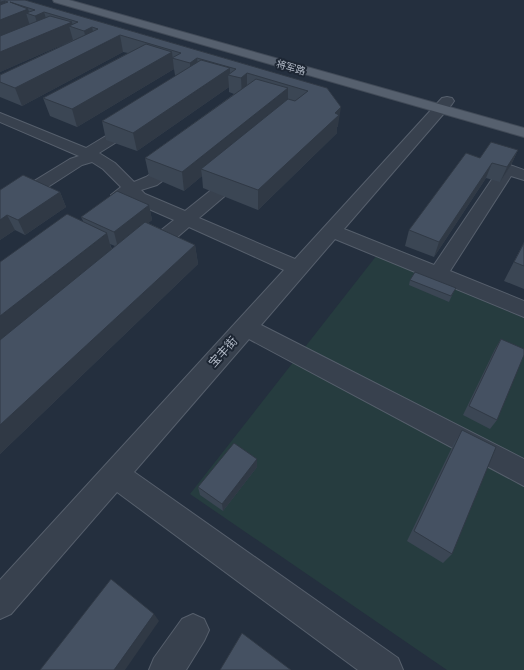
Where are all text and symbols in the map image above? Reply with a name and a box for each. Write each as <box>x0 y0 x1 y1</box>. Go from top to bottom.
street label: 将军路 <box>275 58 307 77</box>
street label: 宝丰街 <box>206 334 240 369</box>

